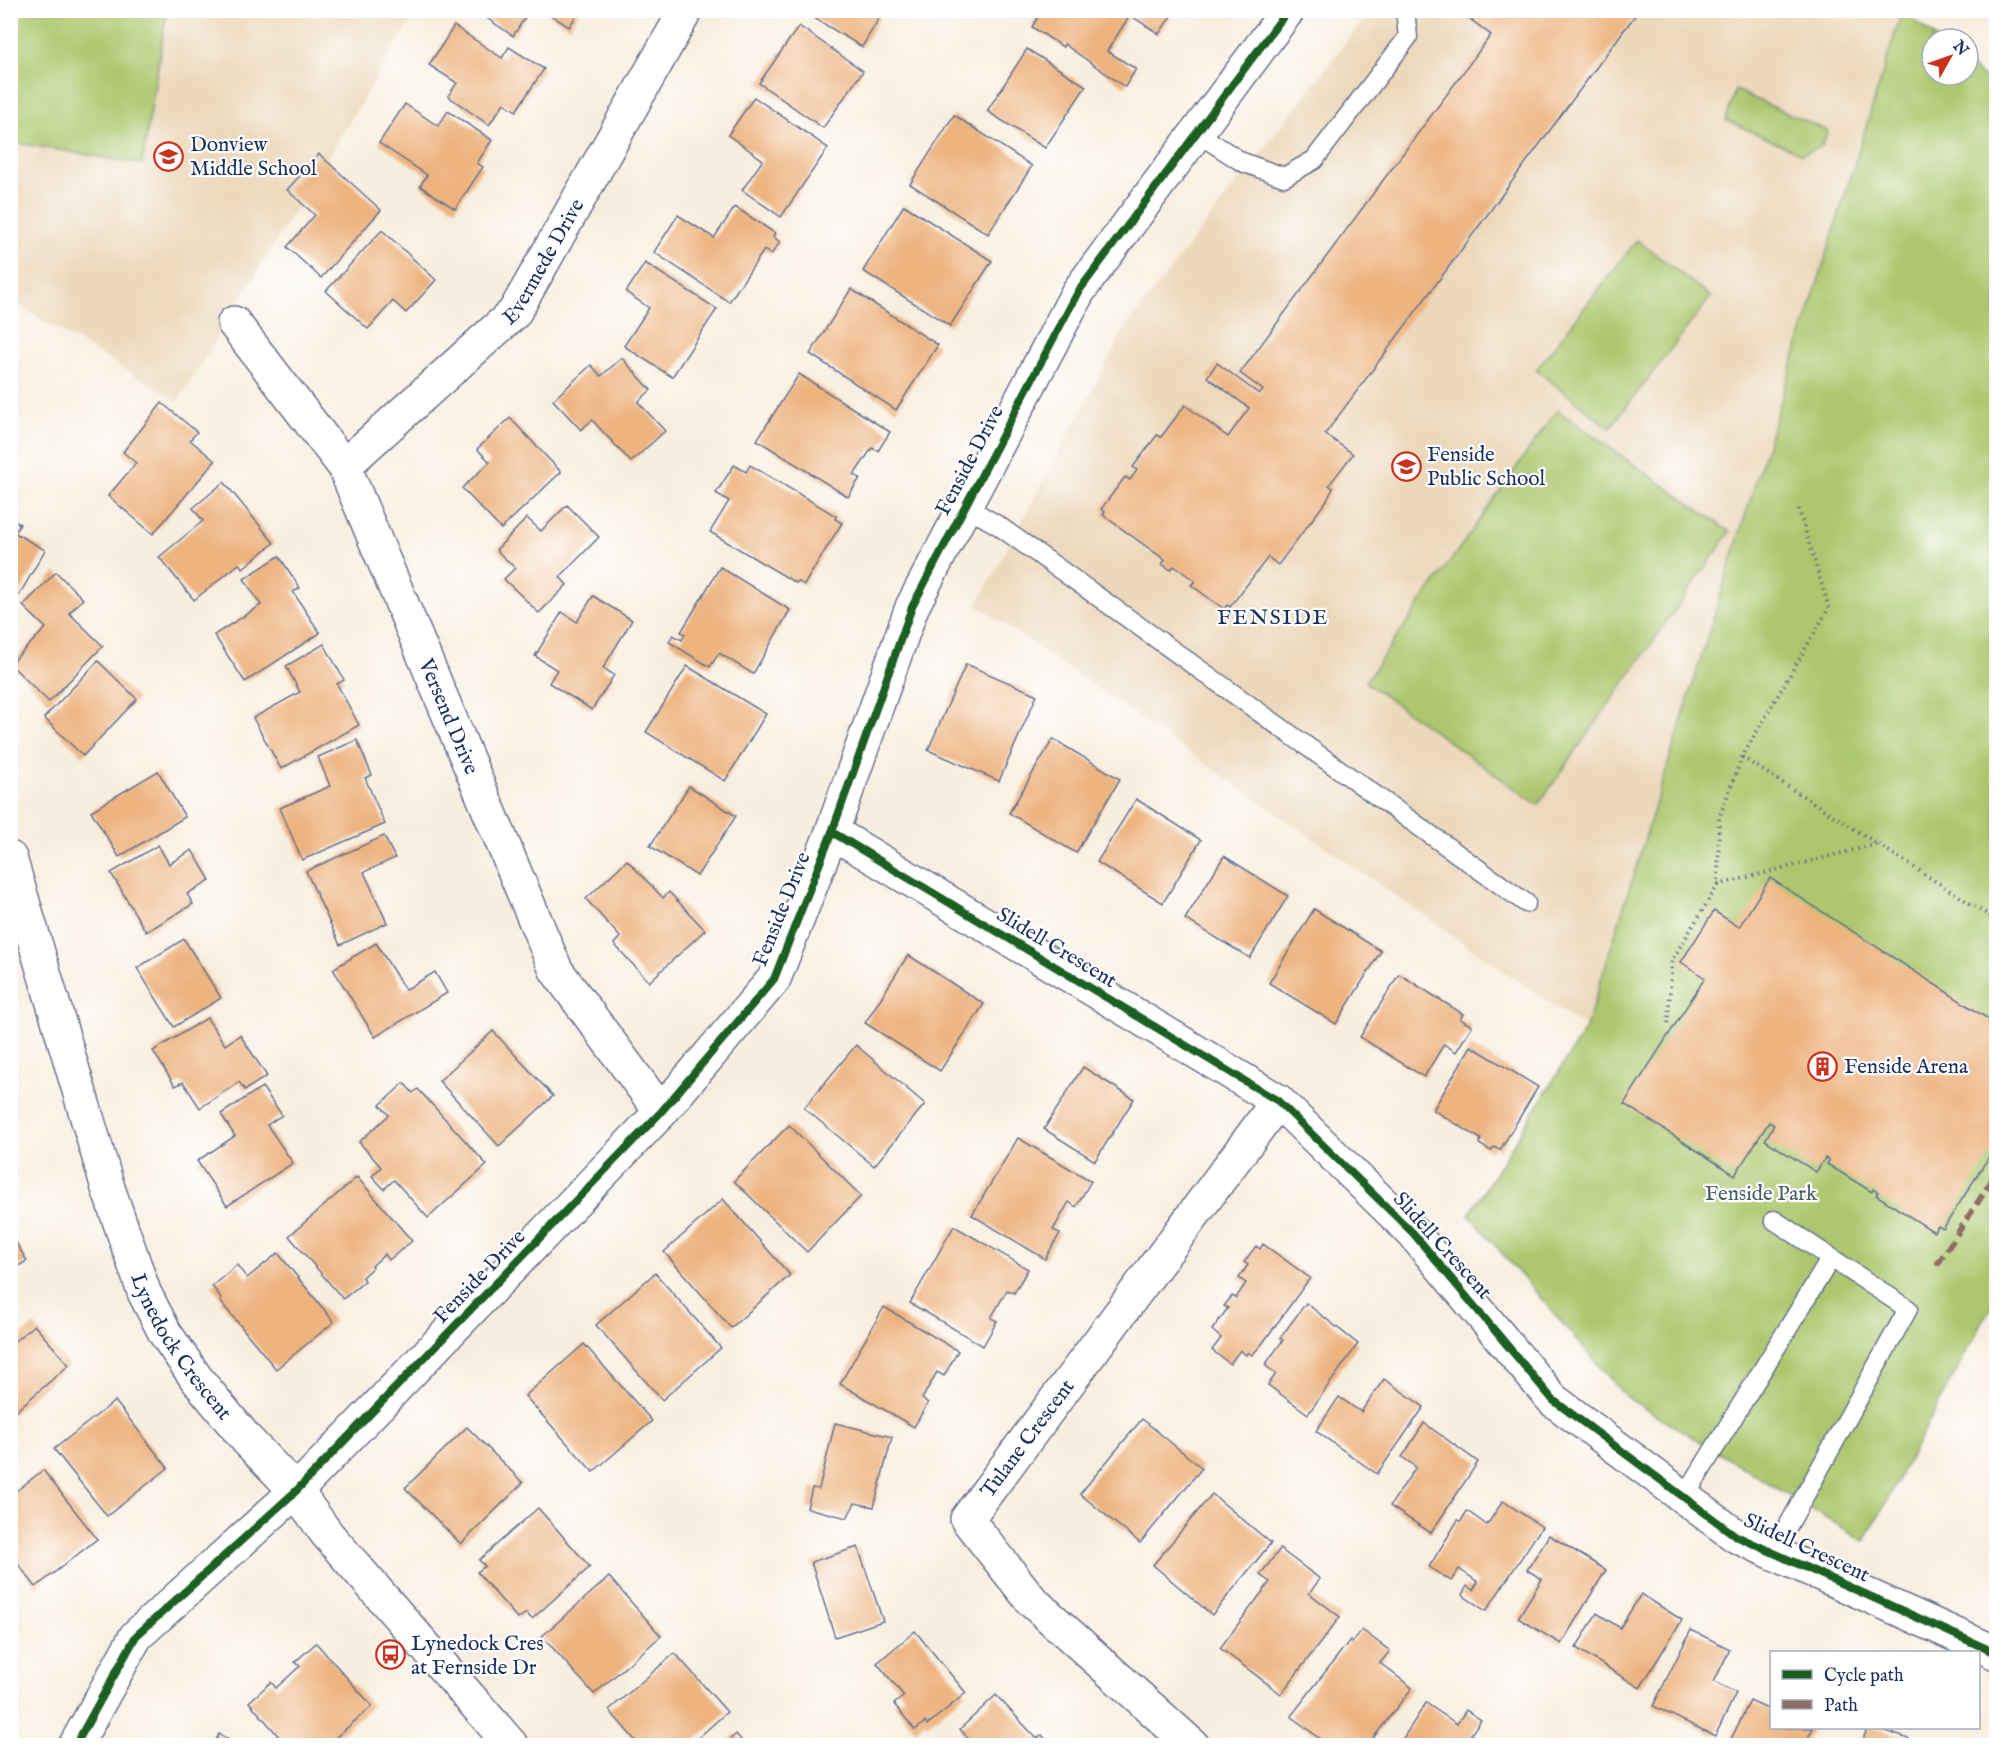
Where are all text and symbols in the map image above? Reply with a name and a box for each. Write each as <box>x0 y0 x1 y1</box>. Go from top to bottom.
north arrow <box>1920 27 1980 87</box>
text: N <box>1947 36 1972 60</box>
place label: Donview Middle School <box>190 132 317 183</box>
school or university icon: Donview Middle School <box>153 140 185 172</box>
street label: Evermede Drive <box>498 194 591 332</box>
street label: Fenside Drive <box>930 401 1011 521</box>
place label: Fenside Public School <box>1427 442 1545 493</box>
school or university icon: Fenside Public School <box>1390 450 1422 482</box>
district label: FENSIDE <box>1217 604 1329 632</box>
street label: Versend Drive <box>411 654 484 779</box>
street label: Fenside Drive <box>747 848 818 971</box>
street label: Slidell Crescent <box>991 902 1121 995</box>
building icon: Fenside Arena <box>1807 1050 1839 1082</box>
place label: Fenside Arena <box>1844 1054 1969 1081</box>
park label: Fenside Park <box>1705 1181 1818 1208</box>
street label: Slidell Crescent <box>1386 1187 1497 1305</box>
street label: Fenside Drive <box>428 1224 532 1330</box>
street label: Lynedock Crescent <box>124 1270 237 1426</box>
street label: Tulane Crescent <box>975 1374 1081 1504</box>
street label: Slidell Crescent <box>1739 1507 1874 1589</box>
place label: Lynedock Cres at Fernside Dr <box>411 1631 544 1682</box>
bus stop icon: Lynedock Cres at Fernside Dr <box>374 1639 406 1671</box>
legend <box>1770 1651 1980 1729</box>
text: Cycle path <box>1824 1665 1904 1688</box>
text: Path <box>1824 1695 1858 1718</box>

